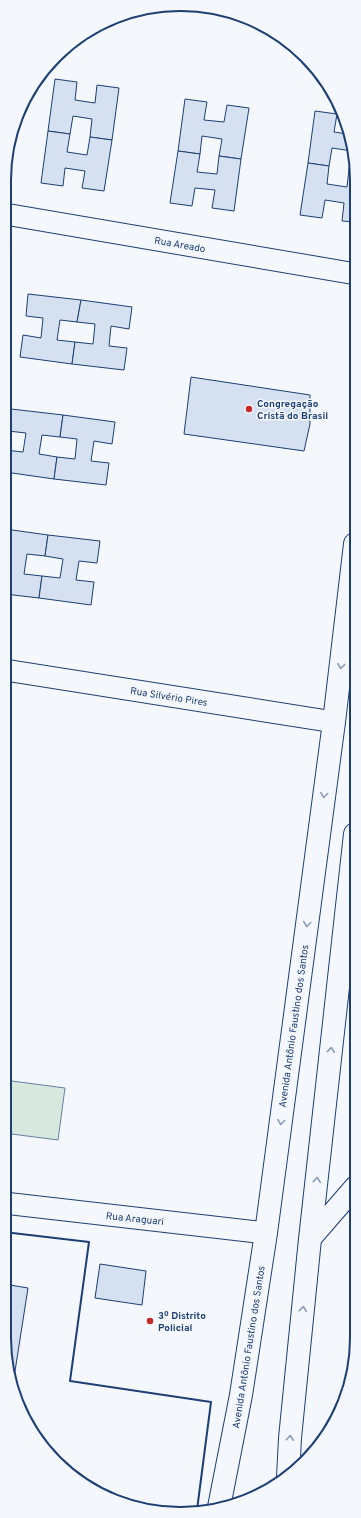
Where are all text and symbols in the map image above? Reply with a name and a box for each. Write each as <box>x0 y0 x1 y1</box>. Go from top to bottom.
street label: Rua Areado <box>153 235 207 256</box>
place label: Congregação Cristã do Brasil <box>257 398 328 423</box>
marker: Congregação Cristã do Brasil <box>244 404 254 414</box>
one-way arrow <box>336 663 345 669</box>
street label: Rua Silvério Pires <box>129 685 209 710</box>
one-way arrow <box>320 792 329 798</box>
one-way arrow <box>303 920 312 927</box>
street label: Avenida Antônio Faustino dos Santos <box>277 944 312 1109</box>
one-way arrow <box>326 1047 335 1053</box>
one-way arrow <box>277 1119 286 1125</box>
one-way arrow <box>312 1177 321 1183</box>
street label: Rua Araguari <box>105 1210 165 1229</box>
street label: Avenida Antônio Faustino dos Santos <box>230 1265 269 1430</box>
one-way arrow <box>299 1306 308 1312</box>
place label: 3º Distrito Policial <box>158 1310 206 1335</box>
marker: 3º Distrito Policial <box>145 1316 155 1326</box>
one-way arrow <box>286 1435 295 1441</box>

